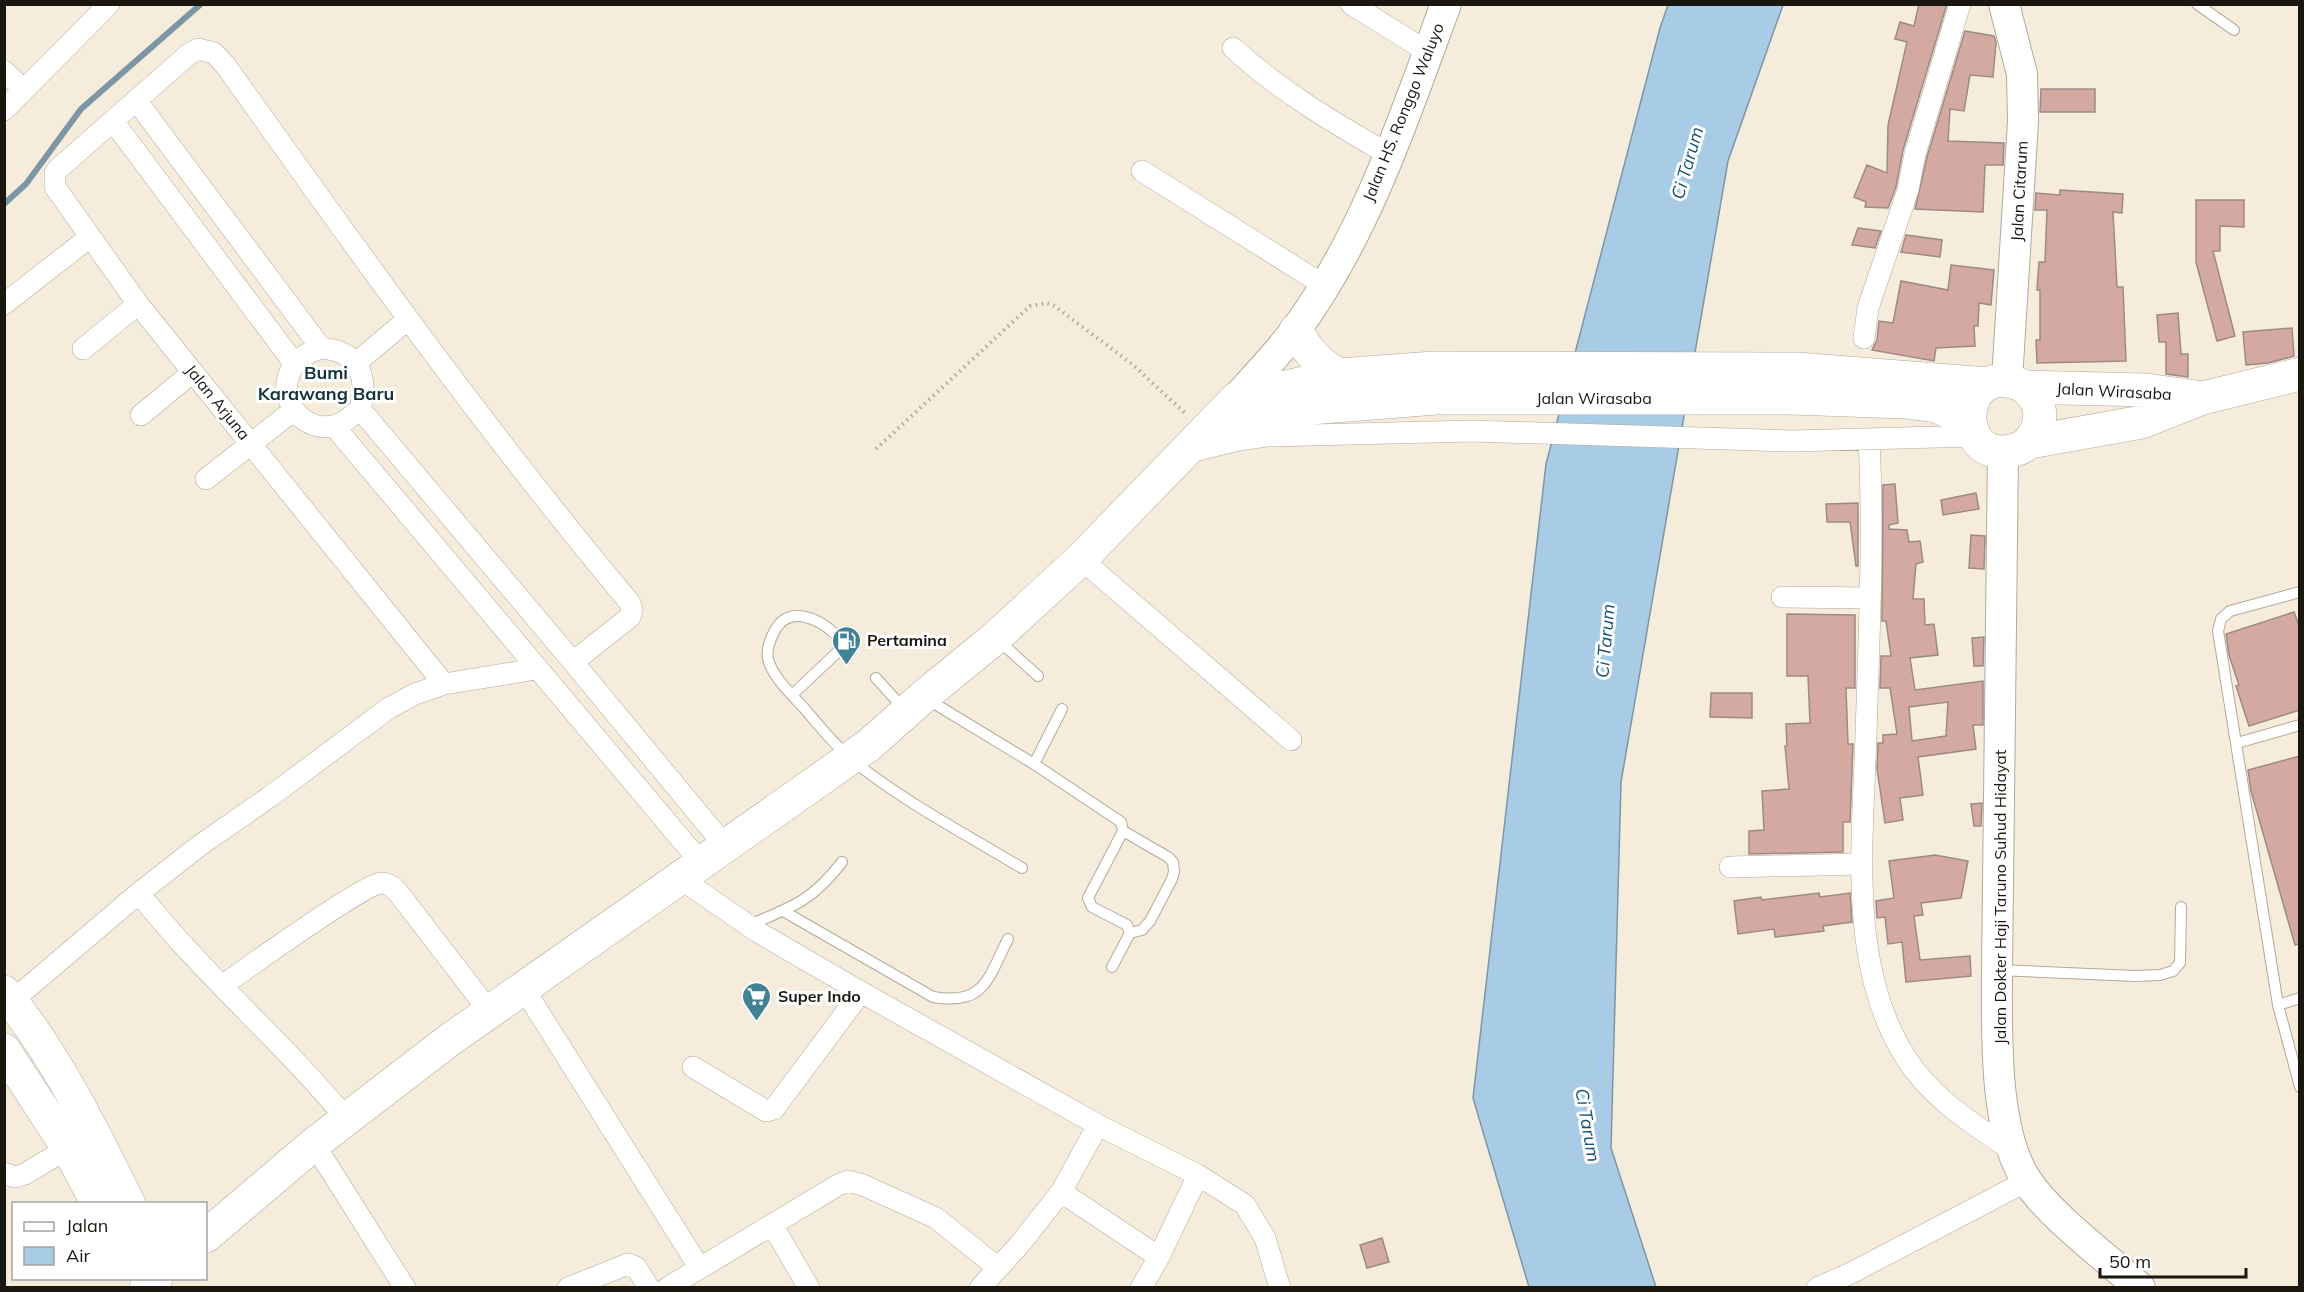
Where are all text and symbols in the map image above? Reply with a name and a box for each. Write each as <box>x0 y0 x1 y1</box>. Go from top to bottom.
street label: Jalan HS. Ronggo Waluyo <box>1358 20 1448 204</box>
water label: Ci Tarum <box>1666 124 1708 202</box>
street label: Jalan Citarum <box>2006 140 2032 242</box>
street label: Jalan Arjuna <box>181 360 255 444</box>
district label: Bumi Karawang Baru <box>258 361 394 405</box>
street label: Jalan Wirasaba <box>2056 378 2172 404</box>
street label: Jalan Wirasaba <box>1536 388 1652 408</box>
water label: Ci Tarum <box>1590 603 1620 679</box>
fuel station icon: Pertamina <box>830 624 862 666</box>
place label: Pertamina <box>867 630 947 650</box>
street label: Jalan Dokter Haji Taruno Suhud Hidayat <box>1990 749 2010 1044</box>
supermarket icon: Super Indo <box>741 980 773 1022</box>
place label: Super Indo <box>778 986 861 1006</box>
water label: Ci Tarum <box>1570 1086 1606 1164</box>
legend <box>12 1202 207 1280</box>
text: Jalan <box>66 1214 108 1237</box>
scale bar <box>2100 1241 2246 1279</box>
text: Air <box>66 1244 91 1267</box>
text: 50 m <box>2109 1250 2151 1273</box>

